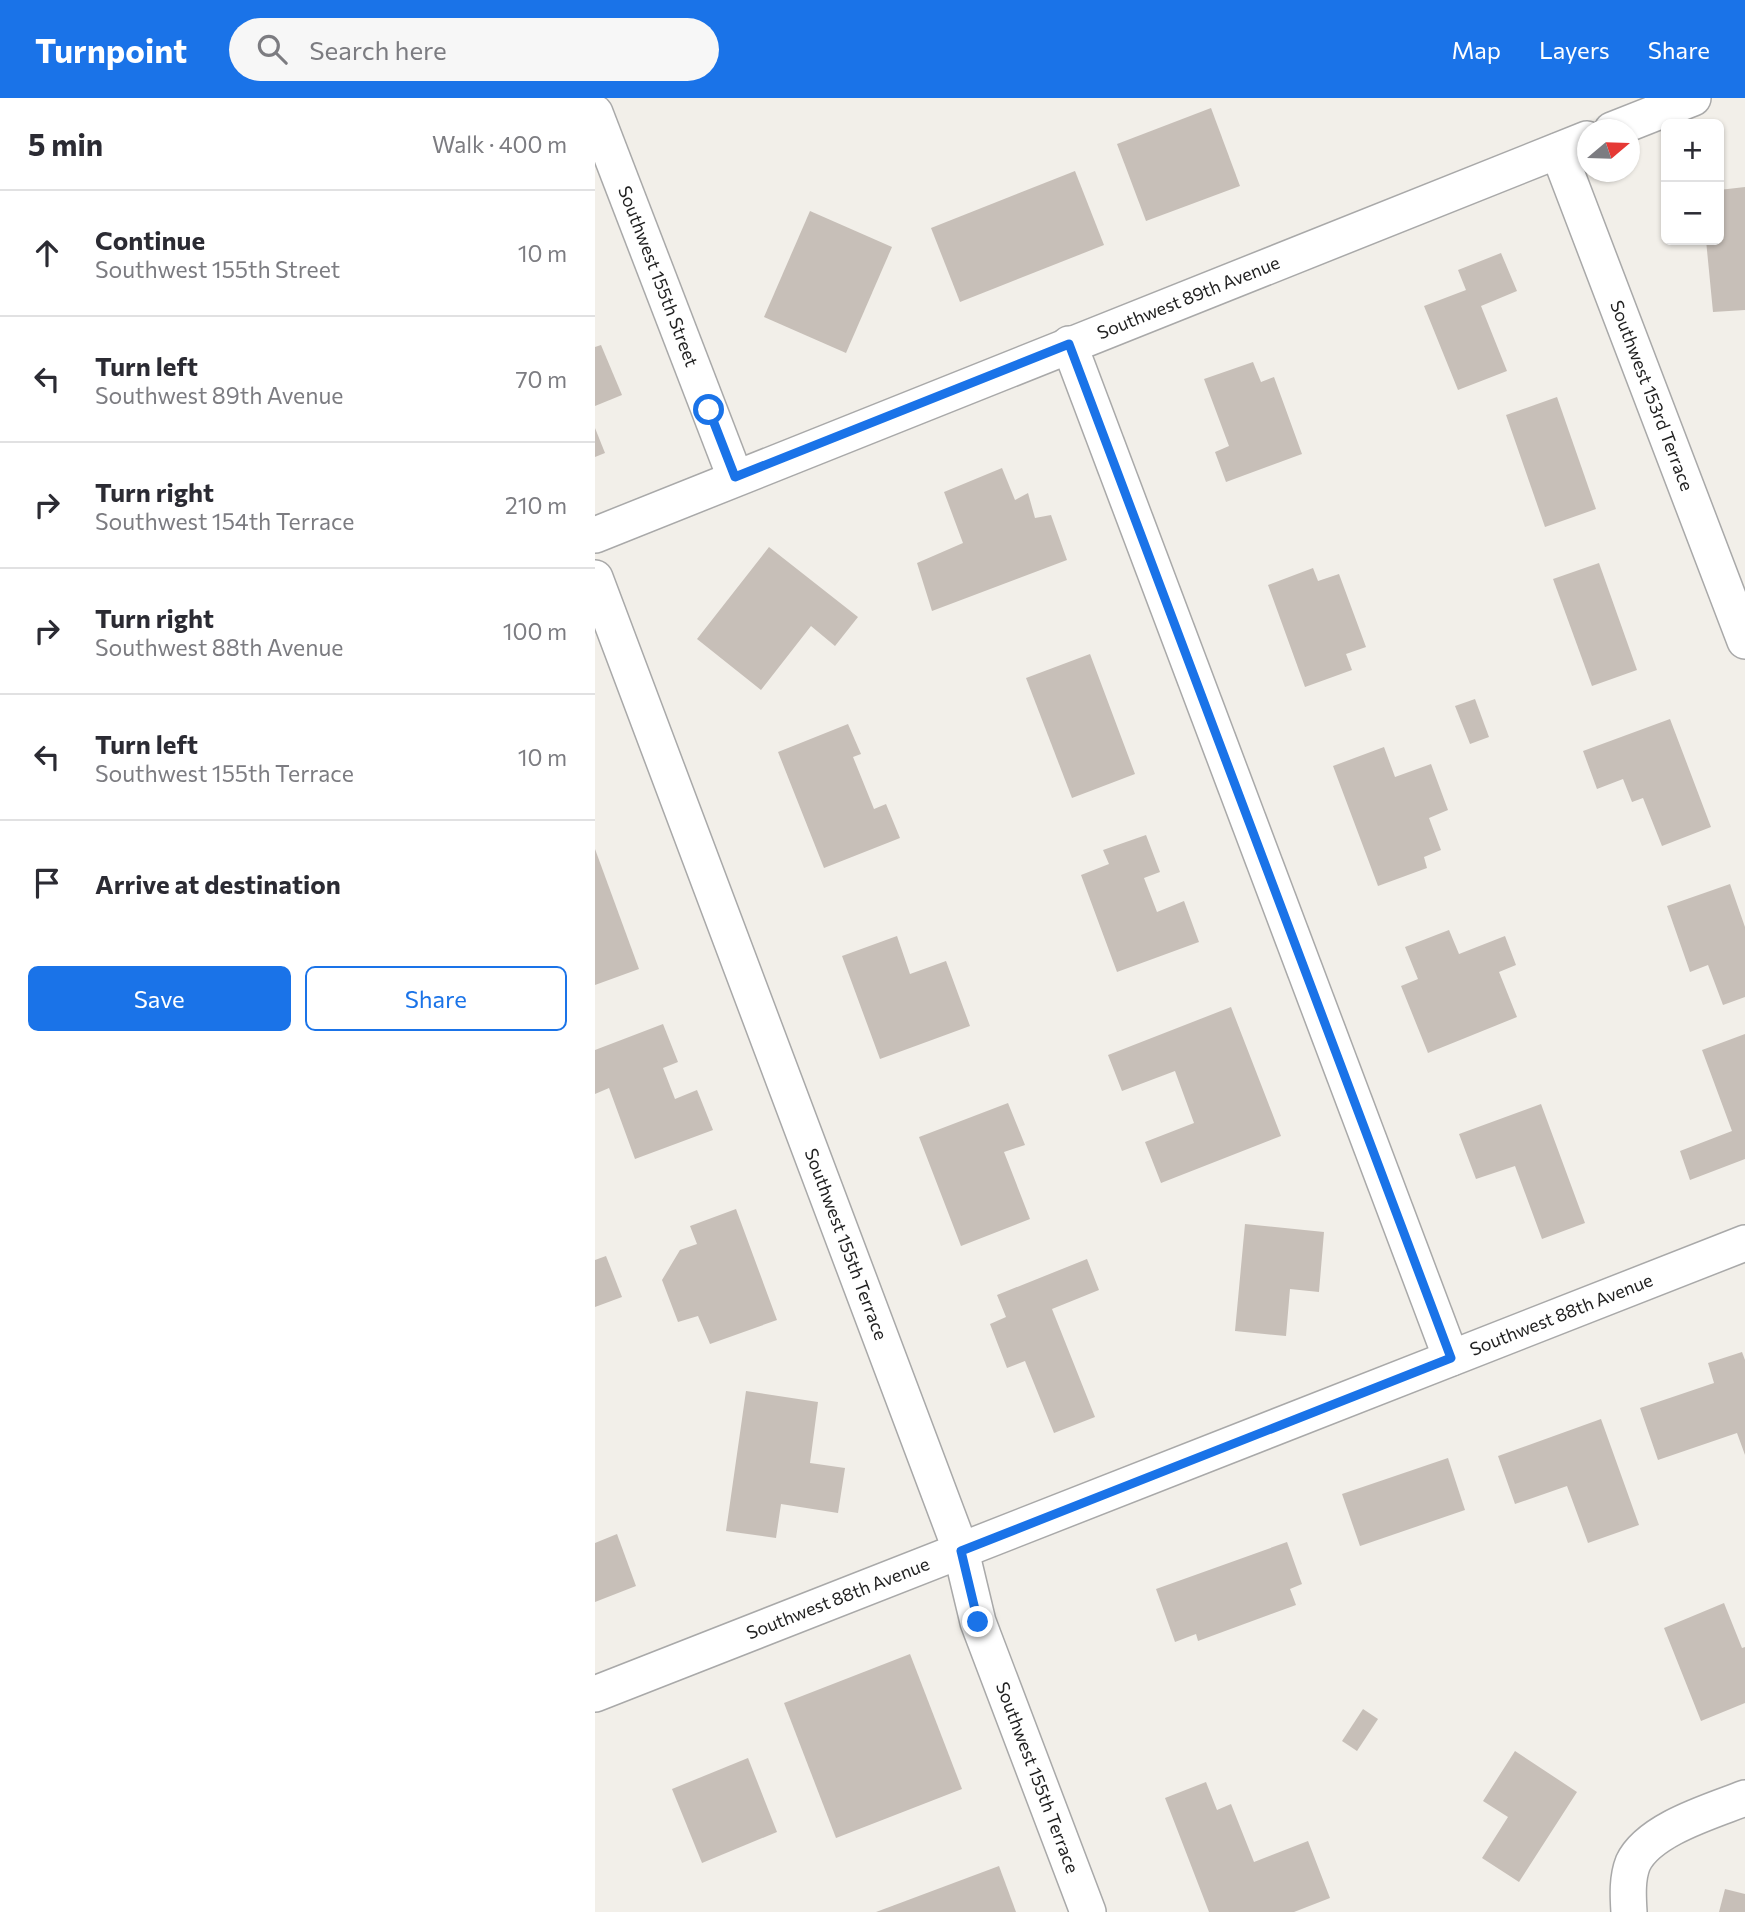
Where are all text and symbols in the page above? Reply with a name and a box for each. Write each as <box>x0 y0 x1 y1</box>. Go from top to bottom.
search box <box>229 18 719 81</box>
text: Turnpoint <box>35 29 187 70</box>
icon: search <box>253 30 291 68</box>
text: Search here <box>309 34 447 65</box>
text: Map <box>1452 35 1501 64</box>
text: Layers <box>1539 35 1610 64</box>
text: Share <box>1648 35 1710 64</box>
north arrow <box>1577 119 1640 182</box>
map controls <box>1661 119 1724 245</box>
button: + <box>1661 119 1724 182</box>
text: 5 min <box>28 125 103 162</box>
text: Walk · 400 m <box>432 130 567 158</box>
street label: Southwest 155th Street <box>614 182 703 370</box>
button: − <box>1661 182 1724 245</box>
text: Continue <box>95 224 205 255</box>
icon: ahead <box>28 234 66 272</box>
text: 10 m <box>518 239 567 267</box>
street label: Southwest 89th Avenue <box>1094 251 1283 343</box>
text: Southwest 155th Street <box>95 255 340 283</box>
street label: Southwest 153rd Terrace <box>1606 297 1699 494</box>
text: Turn left <box>95 350 198 381</box>
icon: left <box>28 360 66 398</box>
text: 70 m <box>515 365 567 393</box>
text: Southwest 89th Avenue <box>95 381 343 409</box>
route start <box>693 394 724 425</box>
text: Turn right <box>95 476 214 507</box>
icon: right <box>28 486 66 524</box>
text: 210 m <box>505 491 567 519</box>
text: Southwest 154th Terrace <box>95 507 354 535</box>
text: Turn right <box>95 602 214 633</box>
icon: right <box>28 612 66 650</box>
text: 100 m <box>503 617 567 645</box>
text: Southwest 88th Avenue <box>95 633 343 661</box>
text: Turn left <box>95 728 198 759</box>
icon: left <box>28 738 66 776</box>
text: 10 m <box>518 743 567 771</box>
text: Southwest 155th Terrace <box>95 759 354 787</box>
icon: arrive <box>28 864 66 902</box>
text: Arrive at destination <box>95 868 341 899</box>
button: Save <box>28 966 291 1031</box>
button: Share <box>305 966 567 1031</box>
street label: Southwest 155th Terrace <box>801 1145 893 1343</box>
street label: Southwest 88th Avenue <box>1466 1268 1656 1360</box>
street label: Southwest 88th Avenue <box>743 1552 932 1644</box>
route end <box>962 1606 993 1637</box>
street label: Southwest 155th Terrace <box>992 1679 1084 1876</box>

